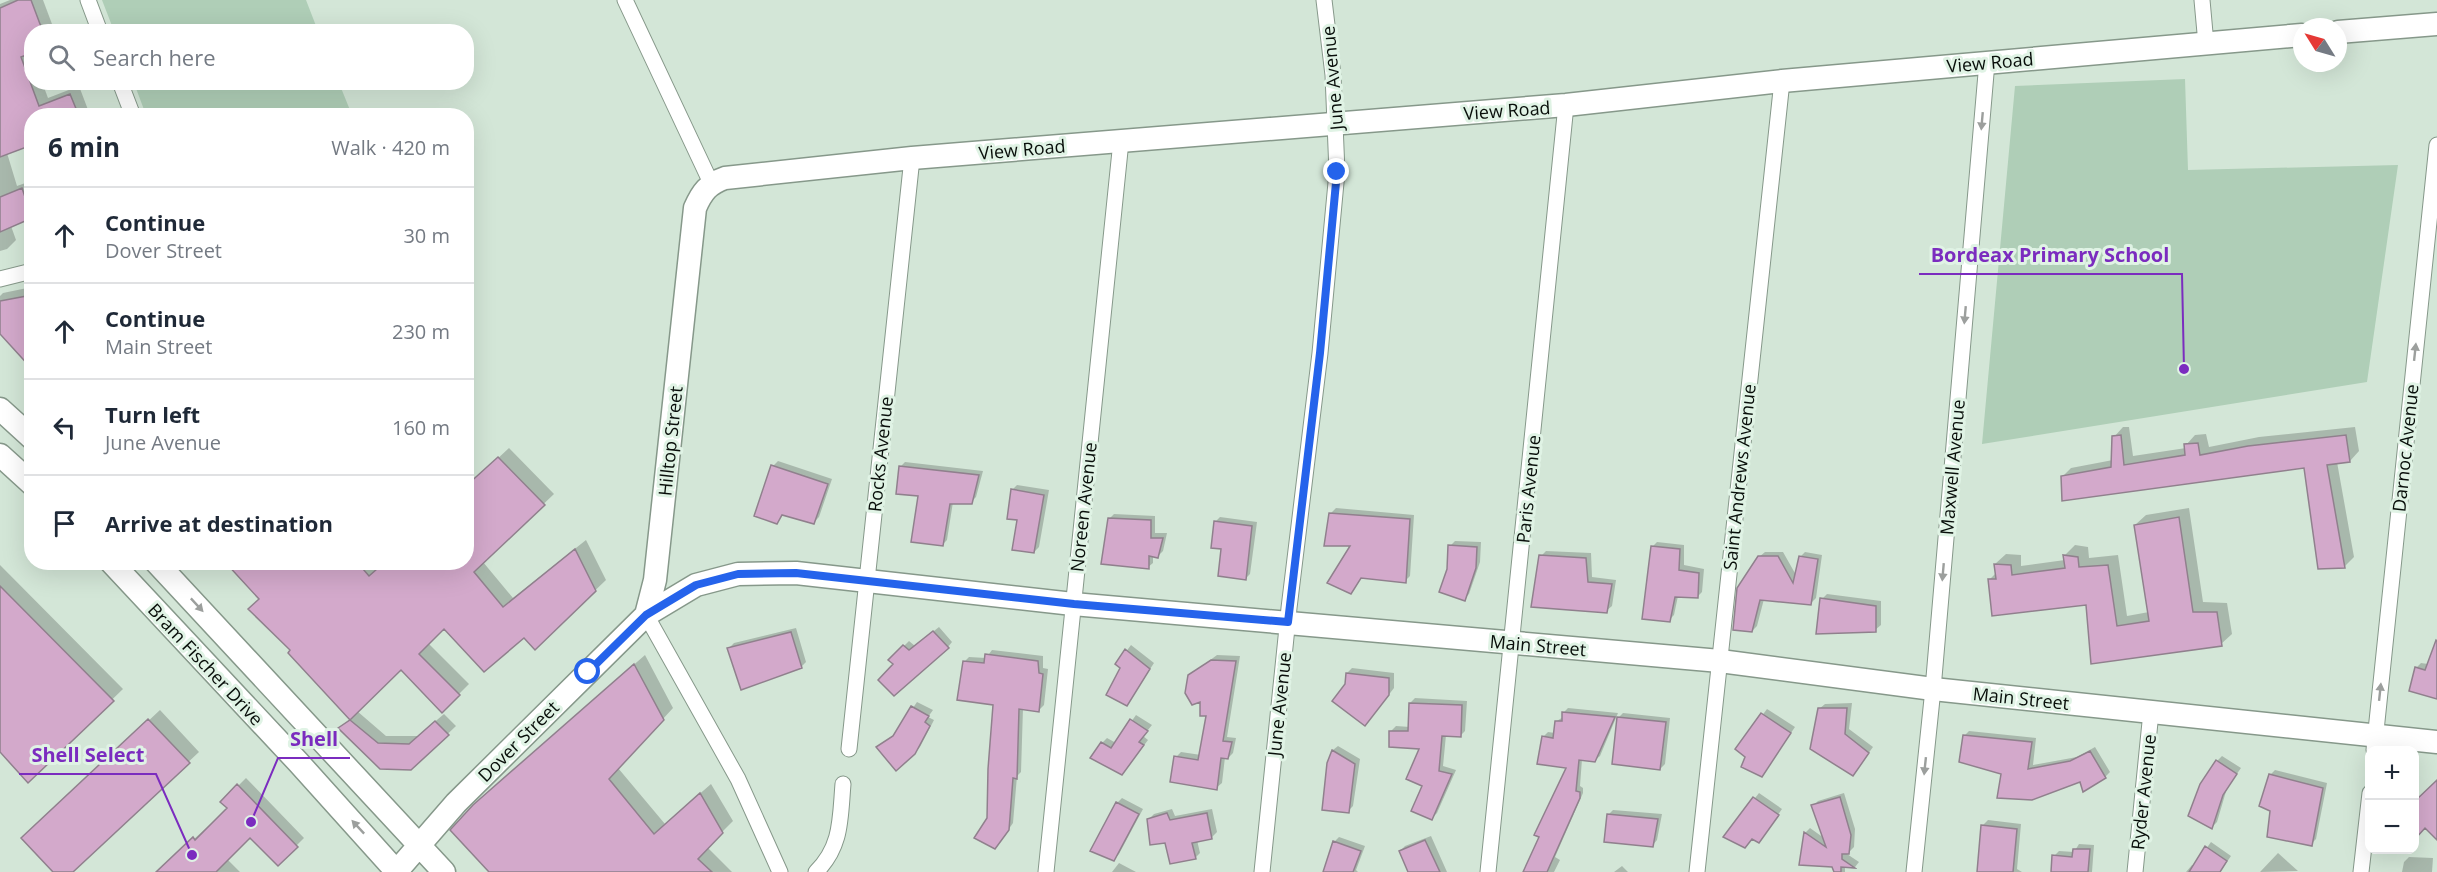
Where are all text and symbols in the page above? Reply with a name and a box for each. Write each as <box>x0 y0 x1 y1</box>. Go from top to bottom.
north arrow <box>2293 18 2347 72</box>
search box <box>24 24 474 90</box>
street label: June Avenue <box>1315 25 1349 133</box>
icon: search <box>45 41 78 74</box>
text: Search here <box>93 42 216 72</box>
street label: View Road <box>1946 46 2034 78</box>
street label: View Road <box>1463 95 1551 125</box>
one-way arrow <box>1977 111 1987 130</box>
text: 6 min <box>48 129 120 165</box>
street label: View Road <box>978 133 1066 165</box>
text: Walk · 420 m <box>331 134 450 161</box>
route end <box>1323 158 1349 184</box>
text: Continue <box>105 207 205 237</box>
icon: ahead <box>48 219 81 252</box>
text: 30 m <box>403 222 450 249</box>
callout: Bordeax Primary School <box>1919 236 2182 274</box>
text: Dover Street <box>105 237 222 264</box>
text: Bordeax Primary School <box>1931 241 2169 268</box>
text: Continue <box>105 303 205 333</box>
one-way arrow <box>1960 305 1970 324</box>
icon: ahead <box>48 315 81 348</box>
text: 230 m <box>392 318 450 345</box>
text: Main Street <box>105 333 212 360</box>
one-way arrow <box>2411 343 2420 362</box>
street label: Saint Andrews Avenue <box>1717 383 1761 571</box>
street label: Darnoc Avenue <box>2386 383 2424 513</box>
street label: Hilltop Street <box>652 385 688 497</box>
street label: Rocks Avenue <box>862 395 898 513</box>
street label: Maxwell Avenue <box>1934 398 1970 536</box>
text: Turn left <box>105 399 200 429</box>
icon: left <box>48 411 81 444</box>
text: 160 m <box>392 414 450 441</box>
text: June Avenue <box>105 429 221 456</box>
street label: Paris Avenue <box>1510 434 1546 544</box>
street label: Noreen Avenue <box>1064 441 1102 573</box>
icon: arrive <box>48 507 81 540</box>
text: Arrive at destination <box>105 508 333 538</box>
one-way arrow <box>1938 563 1948 582</box>
street label: Bram Fischer Drive <box>143 598 269 730</box>
one-way arrow <box>189 598 203 612</box>
street label: Main Street <box>1489 629 1587 661</box>
street label: June Avenue <box>1261 651 1296 759</box>
route start <box>574 658 600 684</box>
street label: Main Street <box>1972 681 2070 715</box>
one-way arrow <box>2375 683 2385 702</box>
street label: Dover Street <box>472 695 564 787</box>
callout: Shell <box>278 720 350 758</box>
text: Shell <box>290 725 338 752</box>
street label: Ryder Avenue <box>2125 733 2161 851</box>
callout: Shell Select <box>19 736 156 774</box>
text: Shell Select <box>31 741 145 768</box>
map controls <box>2365 746 2419 854</box>
button: + <box>2365 746 2419 800</box>
one-way arrow <box>1920 757 1930 776</box>
button: − <box>2365 800 2419 854</box>
one-way arrow <box>352 820 365 835</box>

